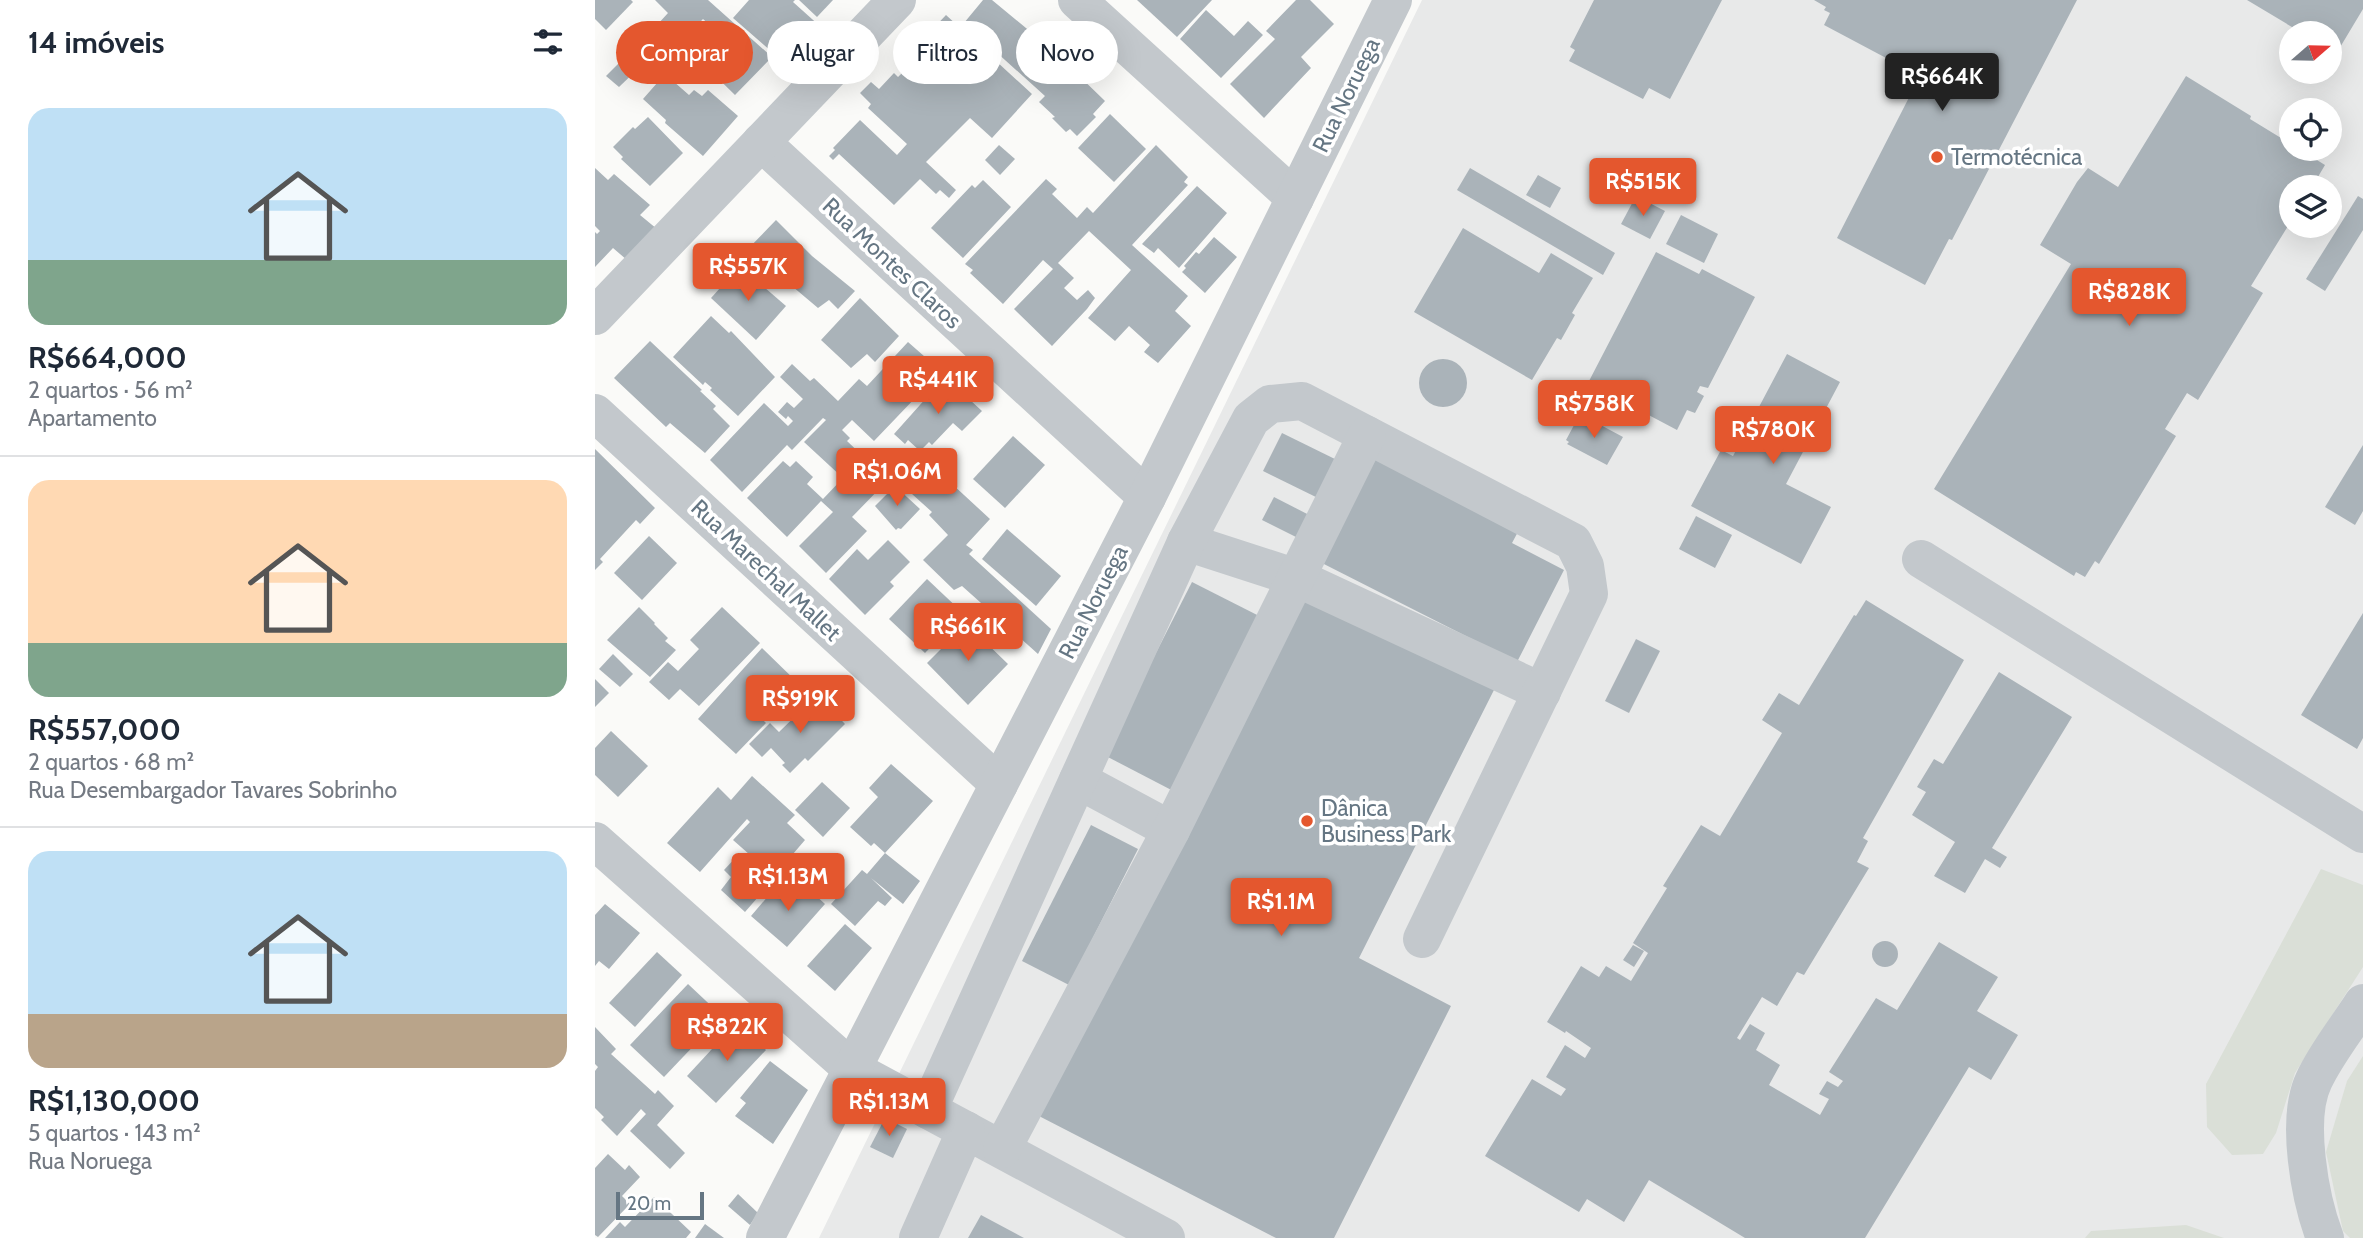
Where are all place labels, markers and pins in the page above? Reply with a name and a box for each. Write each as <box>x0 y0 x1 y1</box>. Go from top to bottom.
pin: R$664K <box>1885 54 1999 113</box>
place label: Termotécnica <box>1951 143 2082 171</box>
marker: Termotécnica <box>1929 149 1945 165</box>
pin: R$515K <box>1586 158 1700 218</box>
pin: R$557K <box>691 244 805 303</box>
pin: R$828K <box>2072 268 2186 328</box>
pin: R$441K <box>881 356 995 416</box>
pin: R$758K <box>1537 380 1651 440</box>
pin: R$780K <box>1716 406 1830 466</box>
pin: R$1.06M <box>832 448 962 508</box>
pin: R$661K <box>911 604 1025 663</box>
pin: R$919K <box>743 676 857 735</box>
place label: Dânica Business Park <box>1321 794 1452 848</box>
marker: Dânica Business Park <box>1299 813 1315 829</box>
pin: R$1.13M <box>723 853 853 913</box>
pin: R$1.1M <box>1224 878 1338 938</box>
pin: R$822K <box>670 1004 784 1063</box>
pin: R$1.13M <box>824 1078 954 1138</box>

